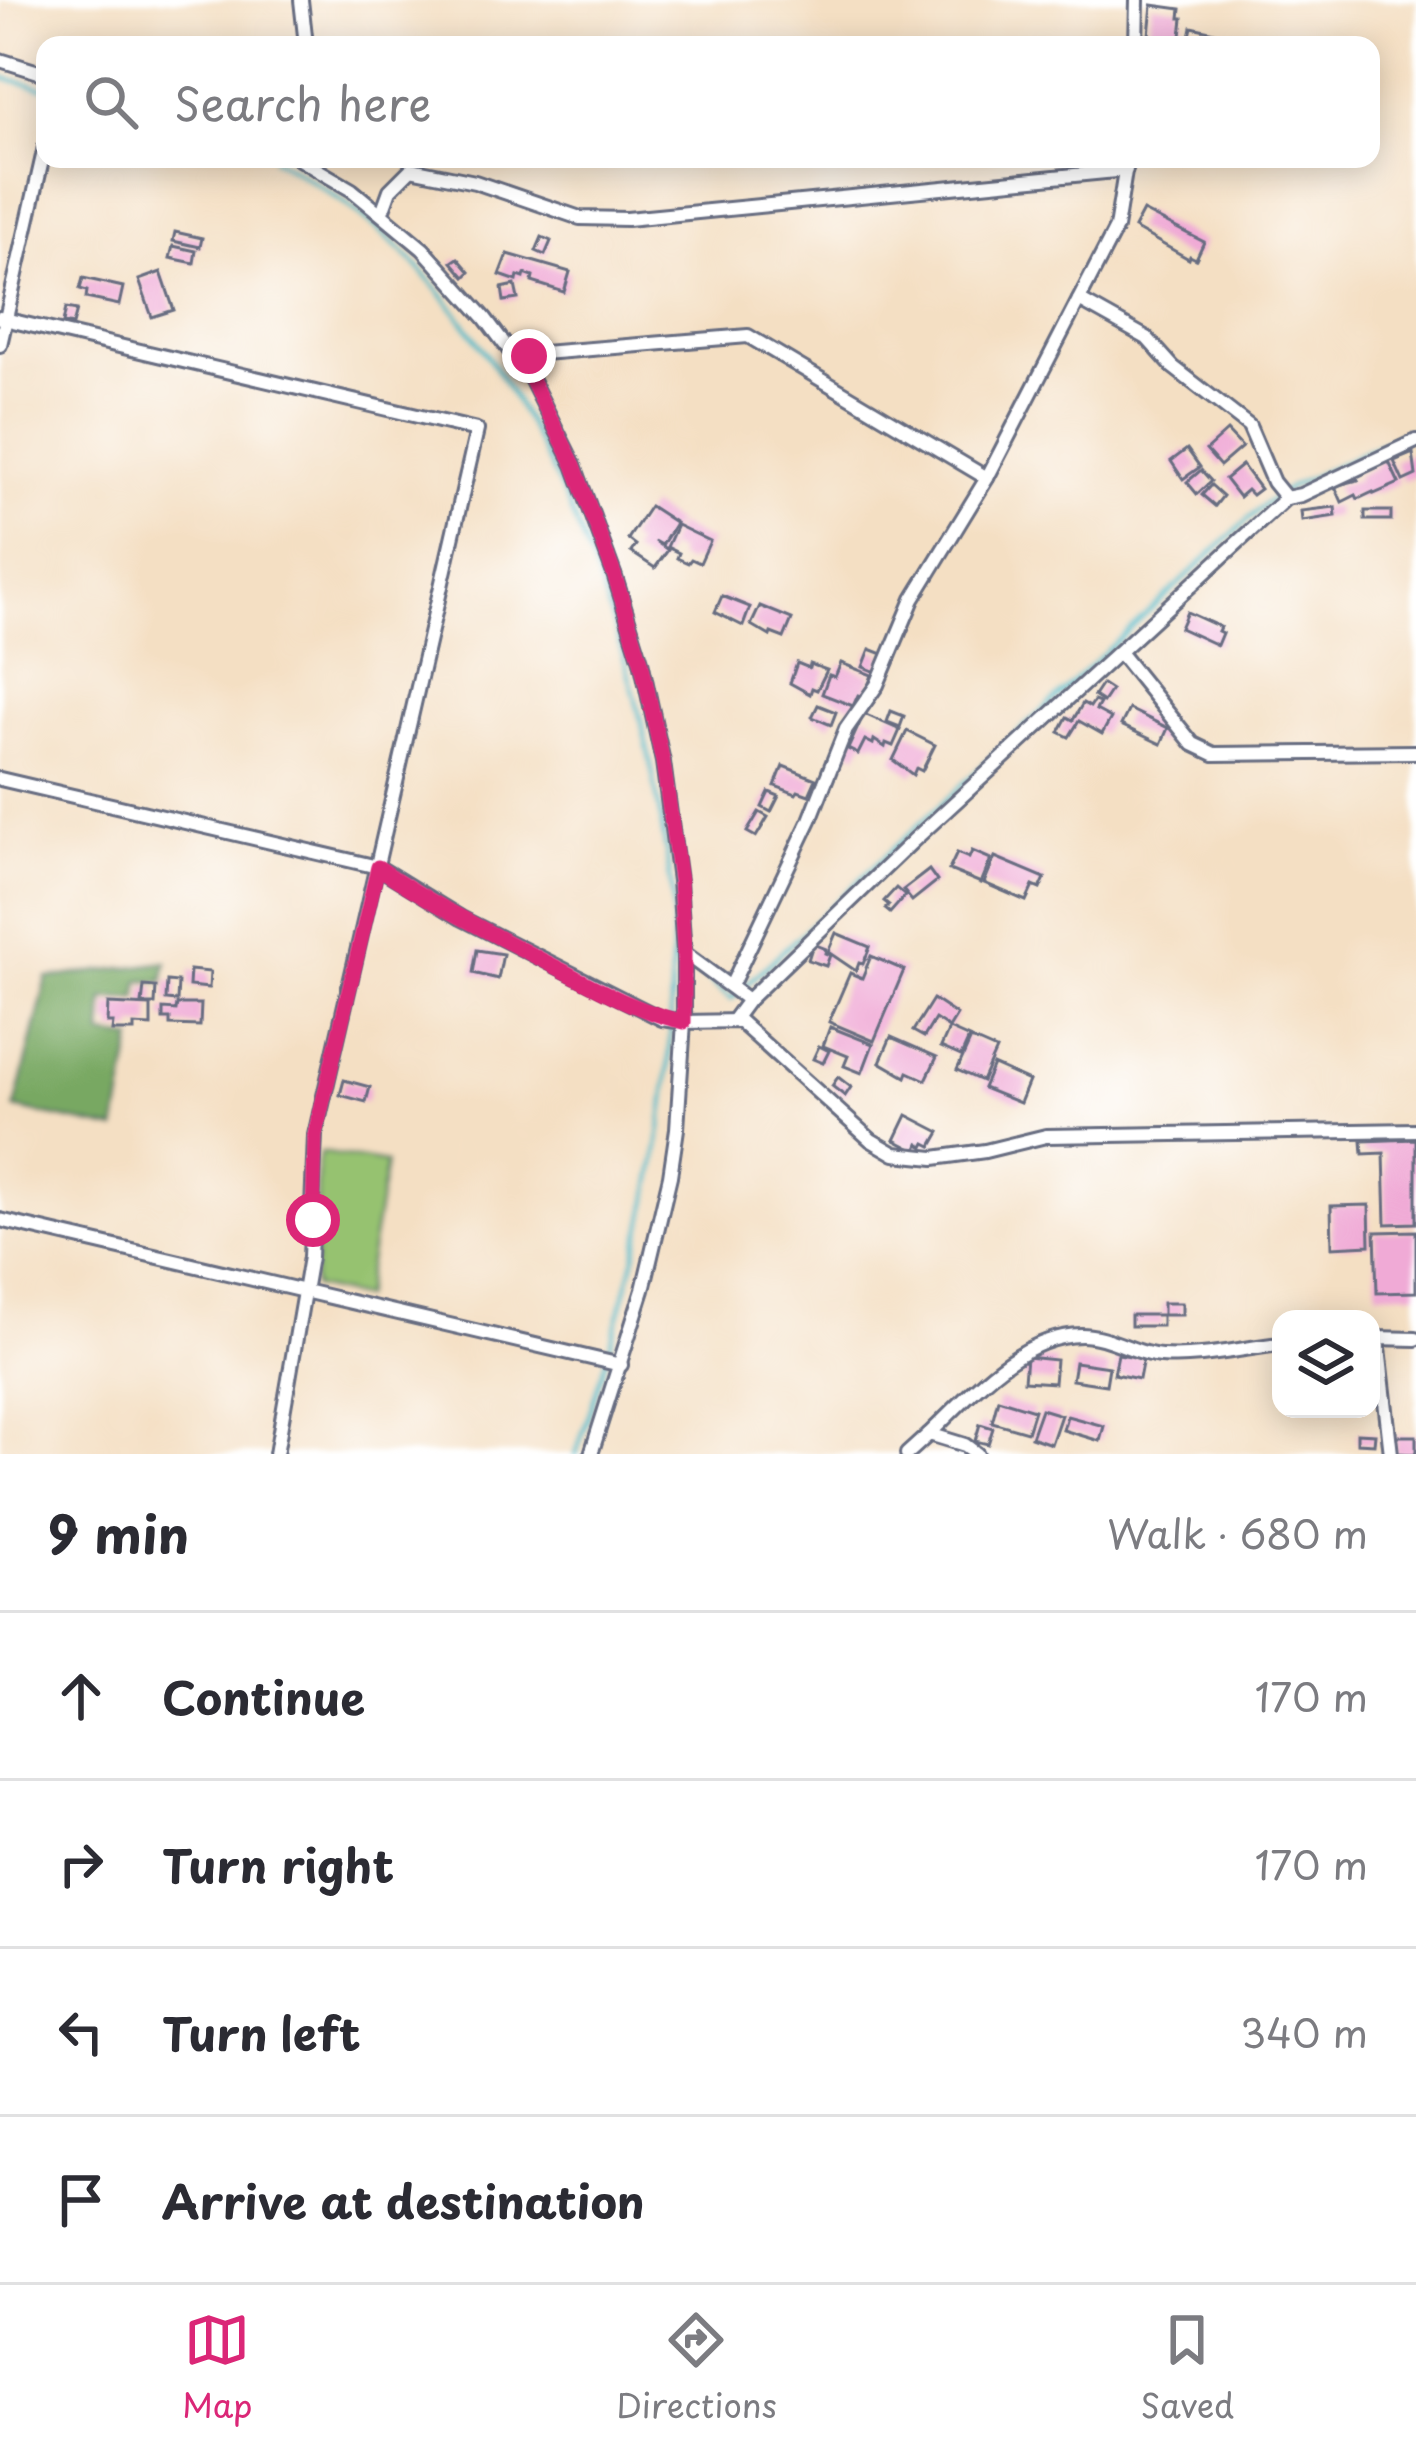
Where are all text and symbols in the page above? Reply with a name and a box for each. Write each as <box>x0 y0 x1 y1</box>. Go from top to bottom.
search box <box>36 36 1380 168</box>
text: Search here <box>174 68 431 136</box>
icon: search <box>78 69 144 135</box>
route end <box>502 329 556 383</box>
route start <box>286 1193 340 1247</box>
map controls <box>1272 1310 1380 1418</box>
button: layers <box>1272 1310 1380 1418</box>
text: 9 min <box>48 1494 189 1571</box>
text: Walk · 680 m <box>1107 1503 1368 1562</box>
text: Continue <box>162 1662 365 1730</box>
icon: ahead <box>48 1663 114 1729</box>
text: 170 m <box>1255 1666 1368 1725</box>
text: Turn right <box>162 1830 394 1898</box>
icon: right <box>48 1831 114 1897</box>
text: 170 m <box>1255 1834 1368 1893</box>
text: Turn left <box>162 1998 361 2066</box>
icon: left <box>48 1999 114 2065</box>
text: 340 m <box>1240 2002 1368 2061</box>
text: Arrive at destination <box>162 2166 645 2234</box>
icon: arrive <box>48 2167 114 2233</box>
tab: Map <box>182 2307 252 2429</box>
tab: Directions <box>616 2307 777 2429</box>
tab: Saved <box>1140 2307 1234 2429</box>

